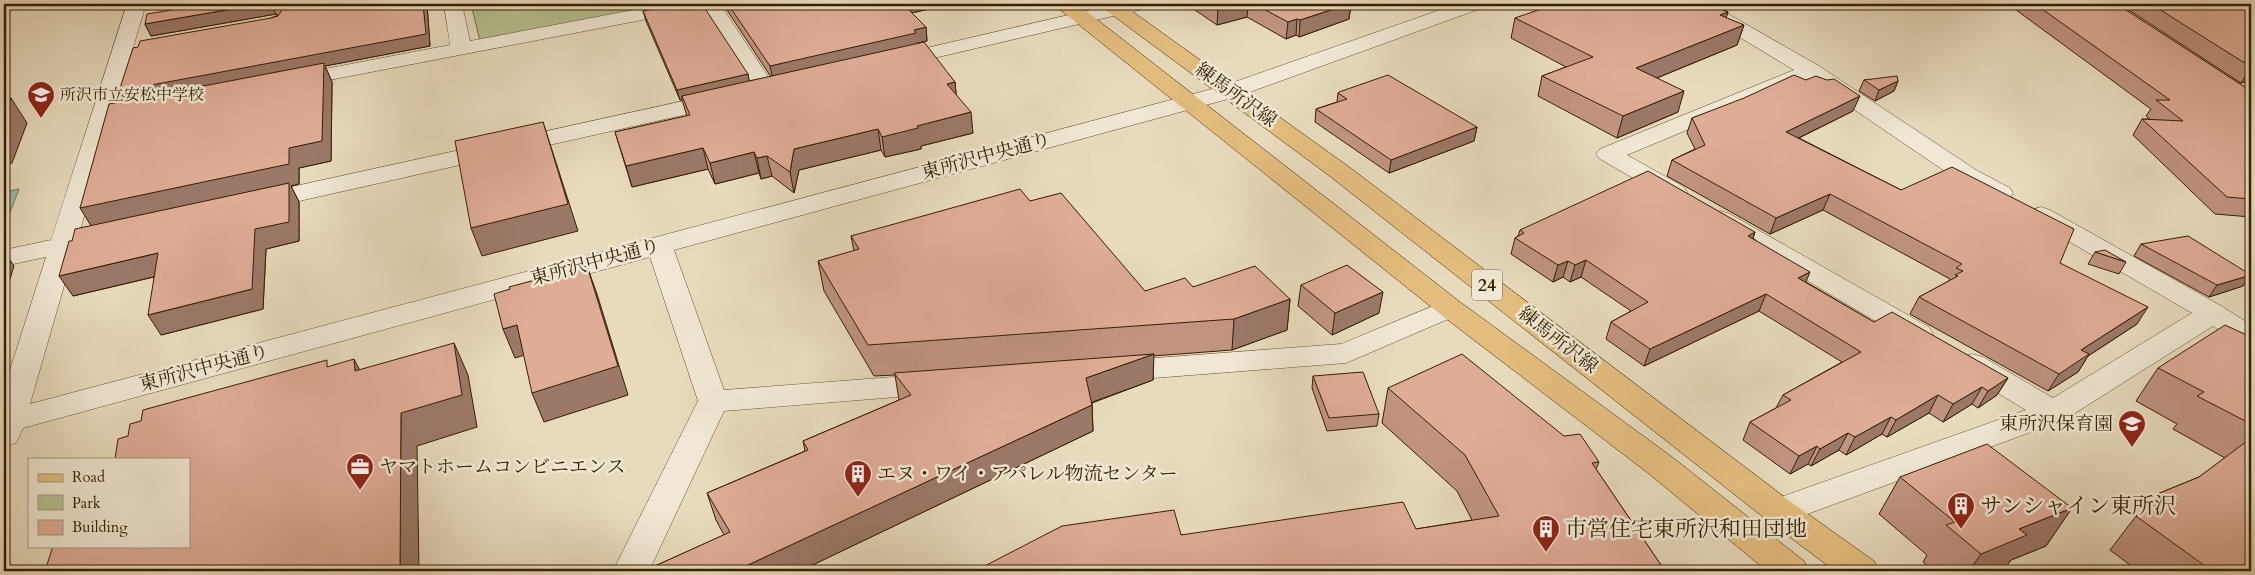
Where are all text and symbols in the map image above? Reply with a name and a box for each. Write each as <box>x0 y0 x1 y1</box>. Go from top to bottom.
street label: 練馬所沢線 <box>1190 57 1282 133</box>
school or university icon: 所沢市立安松中学校 <box>26 80 56 119</box>
place label: 所沢市立安松中学校 <box>60 84 204 106</box>
street label: 東所沢中央通り <box>918 126 1054 186</box>
street label: 東所沢中央通り <box>527 232 663 292</box>
road number: 24 <box>1472 270 1502 300</box>
street label: 練馬所沢線 <box>1513 301 1603 379</box>
street label: 東所沢中央通り <box>136 338 272 398</box>
school or university icon: 東所沢保育園 <box>2117 409 2147 448</box>
place label: 東所沢保育園 <box>1999 411 2113 437</box>
office icon: ヤマトホームコンビニエンス <box>345 452 375 491</box>
place label: ヤマトホームコンビニエンス <box>379 454 625 480</box>
legend <box>28 458 190 548</box>
building icon: エヌ・ワイ・アパレル物流センター <box>843 459 873 498</box>
place label: エヌ・ワイ・アパレル物流センター <box>877 461 1178 487</box>
text: Road <box>72 467 105 487</box>
building icon: サンシャイン東所沢 <box>1946 491 1976 530</box>
place label: サンシャイン東所沢 <box>1980 491 2176 521</box>
text: Park <box>72 493 101 513</box>
building icon: 市営住宅東所沢和田団地 <box>1531 514 1561 553</box>
place label: 市営住宅東所沢和田団地 <box>1565 514 1807 544</box>
text: Building <box>72 517 128 537</box>

